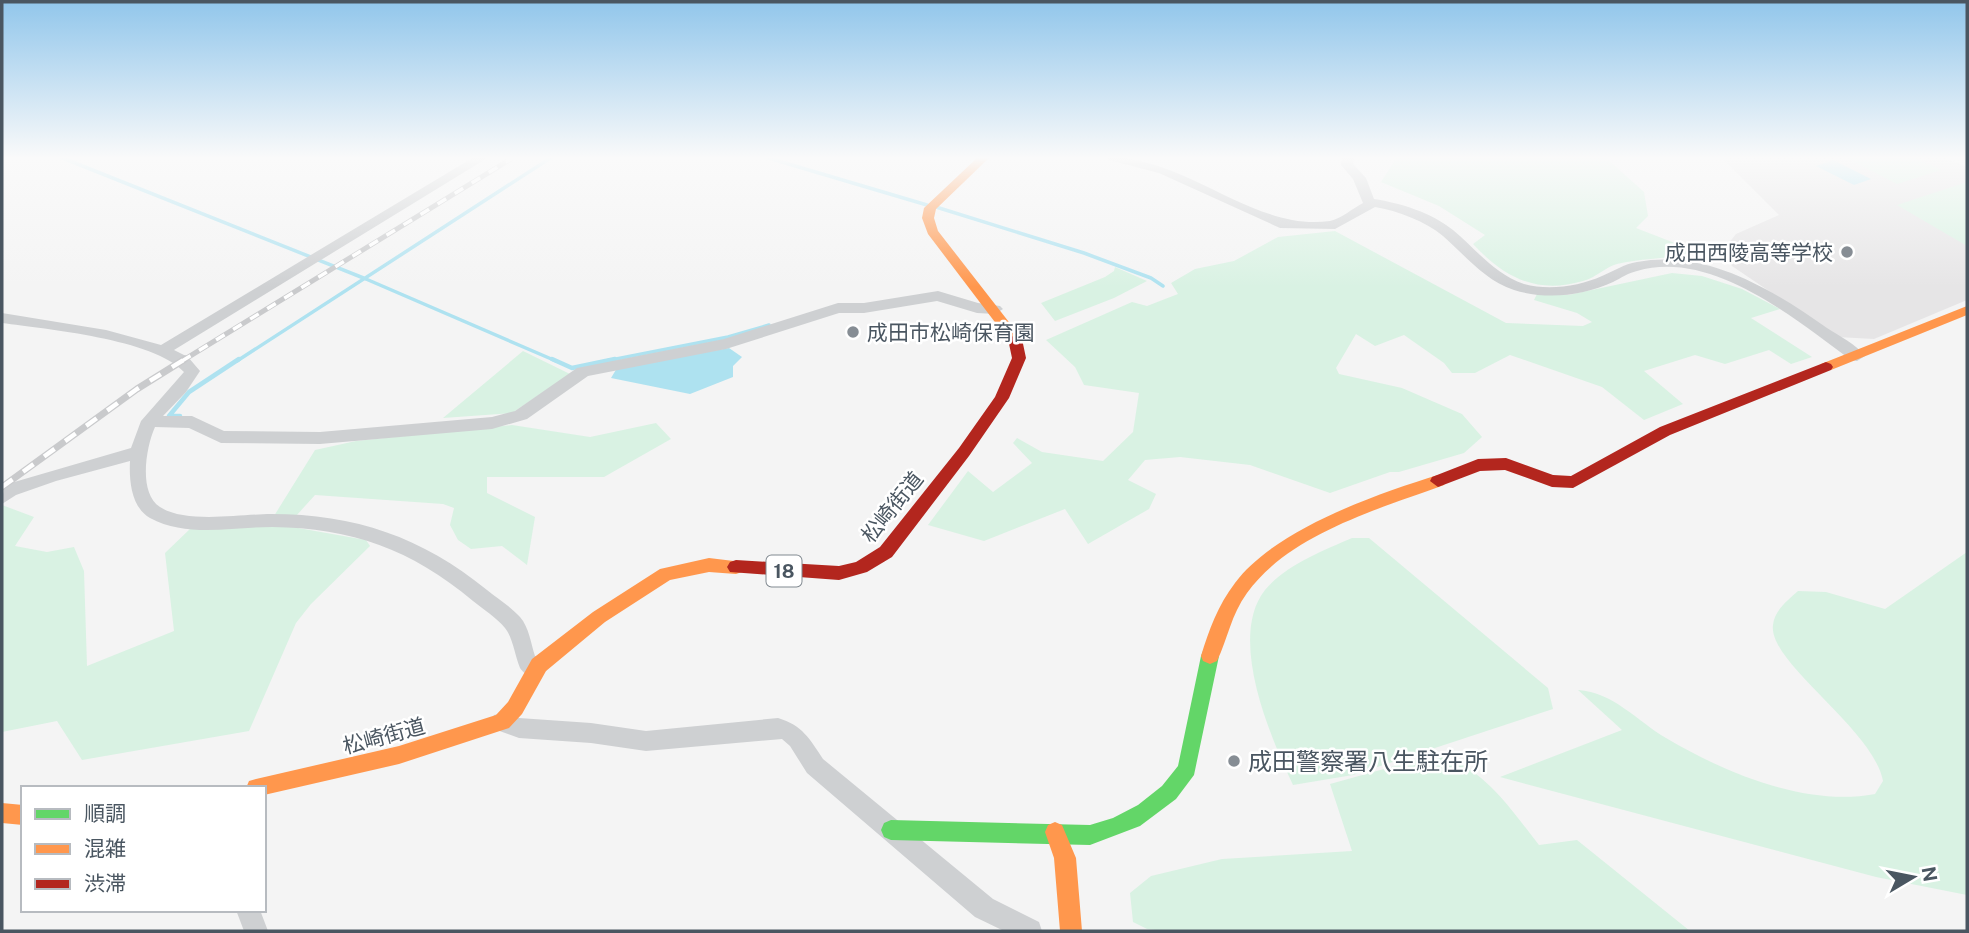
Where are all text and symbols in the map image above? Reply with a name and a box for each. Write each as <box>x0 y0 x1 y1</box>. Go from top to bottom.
place label: 成田西陵高等学校 <box>1665 240 1833 265</box>
marker: 成田西陵高等学校 <box>1839 244 1855 260</box>
place label: 成田市松崎保育園 <box>867 320 1035 345</box>
marker: 成田市松崎保育園 <box>845 324 861 340</box>
street label: 松崎街道 <box>856 466 928 548</box>
road number: 18 <box>766 556 802 586</box>
street label: 松崎街道 <box>340 713 428 759</box>
place label: 成田警察署八生駐在所 <box>1248 747 1488 775</box>
marker: 成田警察署八生駐在所 <box>1226 753 1242 769</box>
legend <box>21 786 266 912</box>
text: 順調 <box>84 801 126 826</box>
text: 混雑 <box>84 836 126 861</box>
north arrow <box>1878 842 1948 912</box>
text: N <box>1918 865 1942 883</box>
text: 渋滞 <box>84 871 126 896</box>

